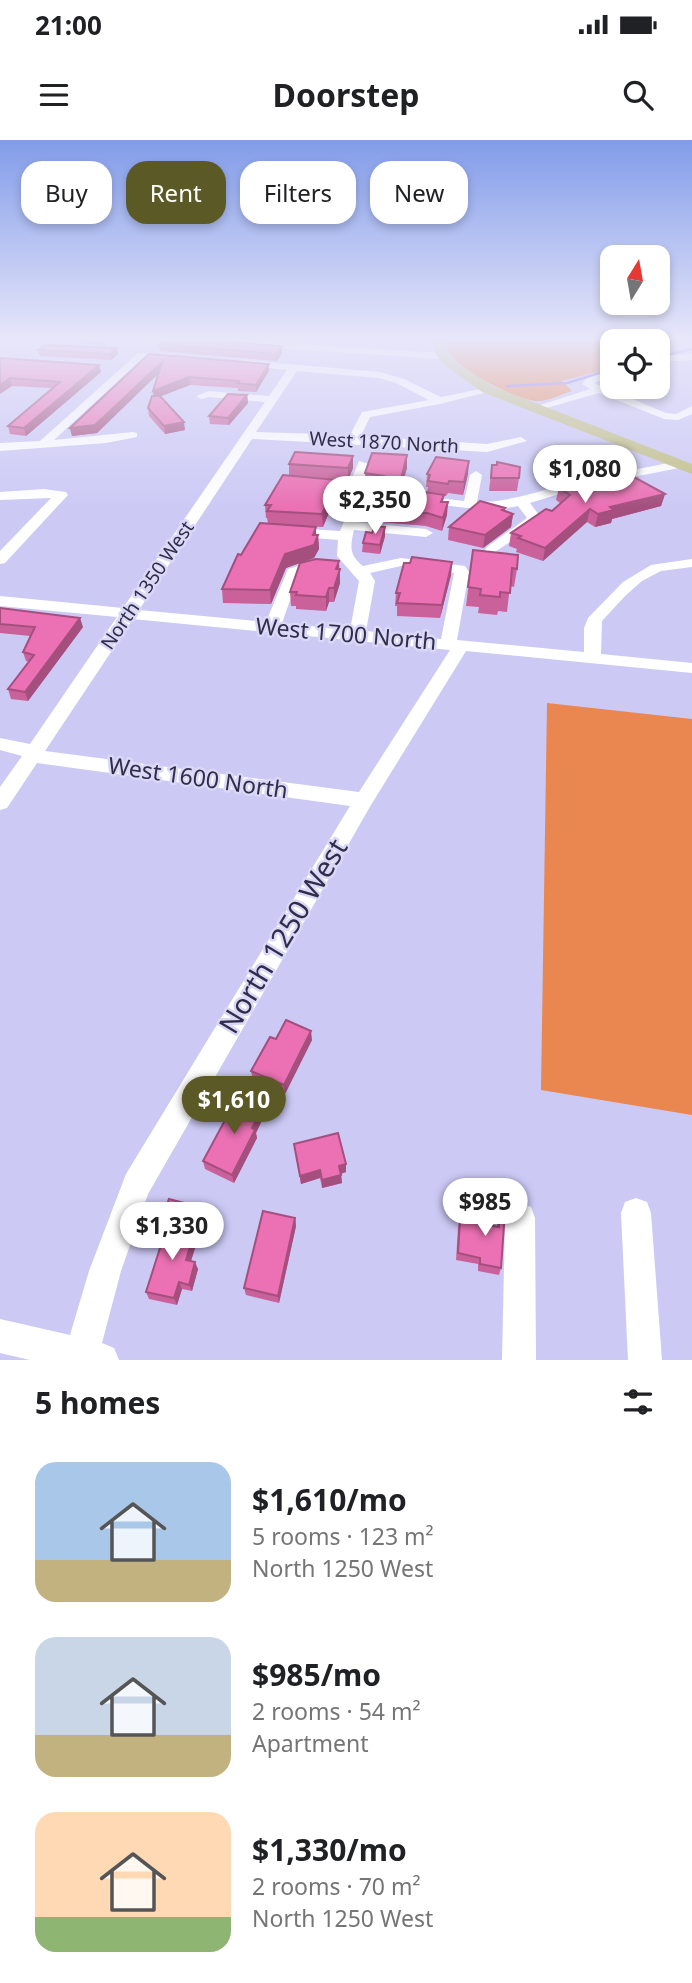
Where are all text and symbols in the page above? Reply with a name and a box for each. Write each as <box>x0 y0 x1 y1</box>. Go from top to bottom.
text: 21:00 <box>35 7 102 43</box>
text: Doorstep <box>272 73 420 116</box>
icon: menu <box>35 76 73 114</box>
icon: search <box>619 76 657 114</box>
chip: Buy <box>21 161 112 224</box>
chip: Rent <box>126 161 226 224</box>
chip: Filters <box>240 161 356 224</box>
chip: New <box>370 161 468 224</box>
north arrow <box>600 245 670 315</box>
map controls <box>600 245 670 399</box>
button: locate <box>600 329 670 399</box>
street label: West 1870 North <box>309 425 459 459</box>
pin: $1,080 <box>528 446 642 505</box>
text: $1,080 <box>549 452 621 484</box>
pin: $2,350 <box>318 476 432 536</box>
text: $2,350 <box>339 483 411 515</box>
street label: North 1350 West <box>94 516 200 654</box>
street label: West 1700 North <box>254 609 438 657</box>
street label: West 1600 North <box>106 749 290 805</box>
street label: North 1250 West <box>209 831 355 1040</box>
pin: $1,610 <box>177 1076 291 1136</box>
text: $1,610 <box>198 1083 270 1115</box>
pin: $985 <box>444 1178 526 1238</box>
text: $985 <box>459 1185 511 1217</box>
pin: $1,330 <box>115 1202 229 1262</box>
text: $1,330 <box>136 1209 208 1241</box>
text: 5 homes <box>35 1382 160 1423</box>
icon: filters <box>619 1383 657 1421</box>
text: $1,610/mo <box>252 1479 407 1520</box>
icon: home <box>91 1490 175 1574</box>
text: 5 rooms · 123 m² <box>252 1520 434 1552</box>
text: North 1250 West <box>252 1552 433 1584</box>
text: $985/mo <box>252 1654 381 1695</box>
icon: home <box>91 1665 175 1749</box>
text: 2 rooms · 54 m² <box>252 1695 421 1727</box>
text: Apartment <box>252 1727 369 1759</box>
text: $1,330/mo <box>252 1829 407 1870</box>
icon: home <box>91 1840 175 1924</box>
text: 2 rooms · 70 m² <box>252 1870 421 1902</box>
text: North 1250 West <box>252 1902 433 1934</box>

